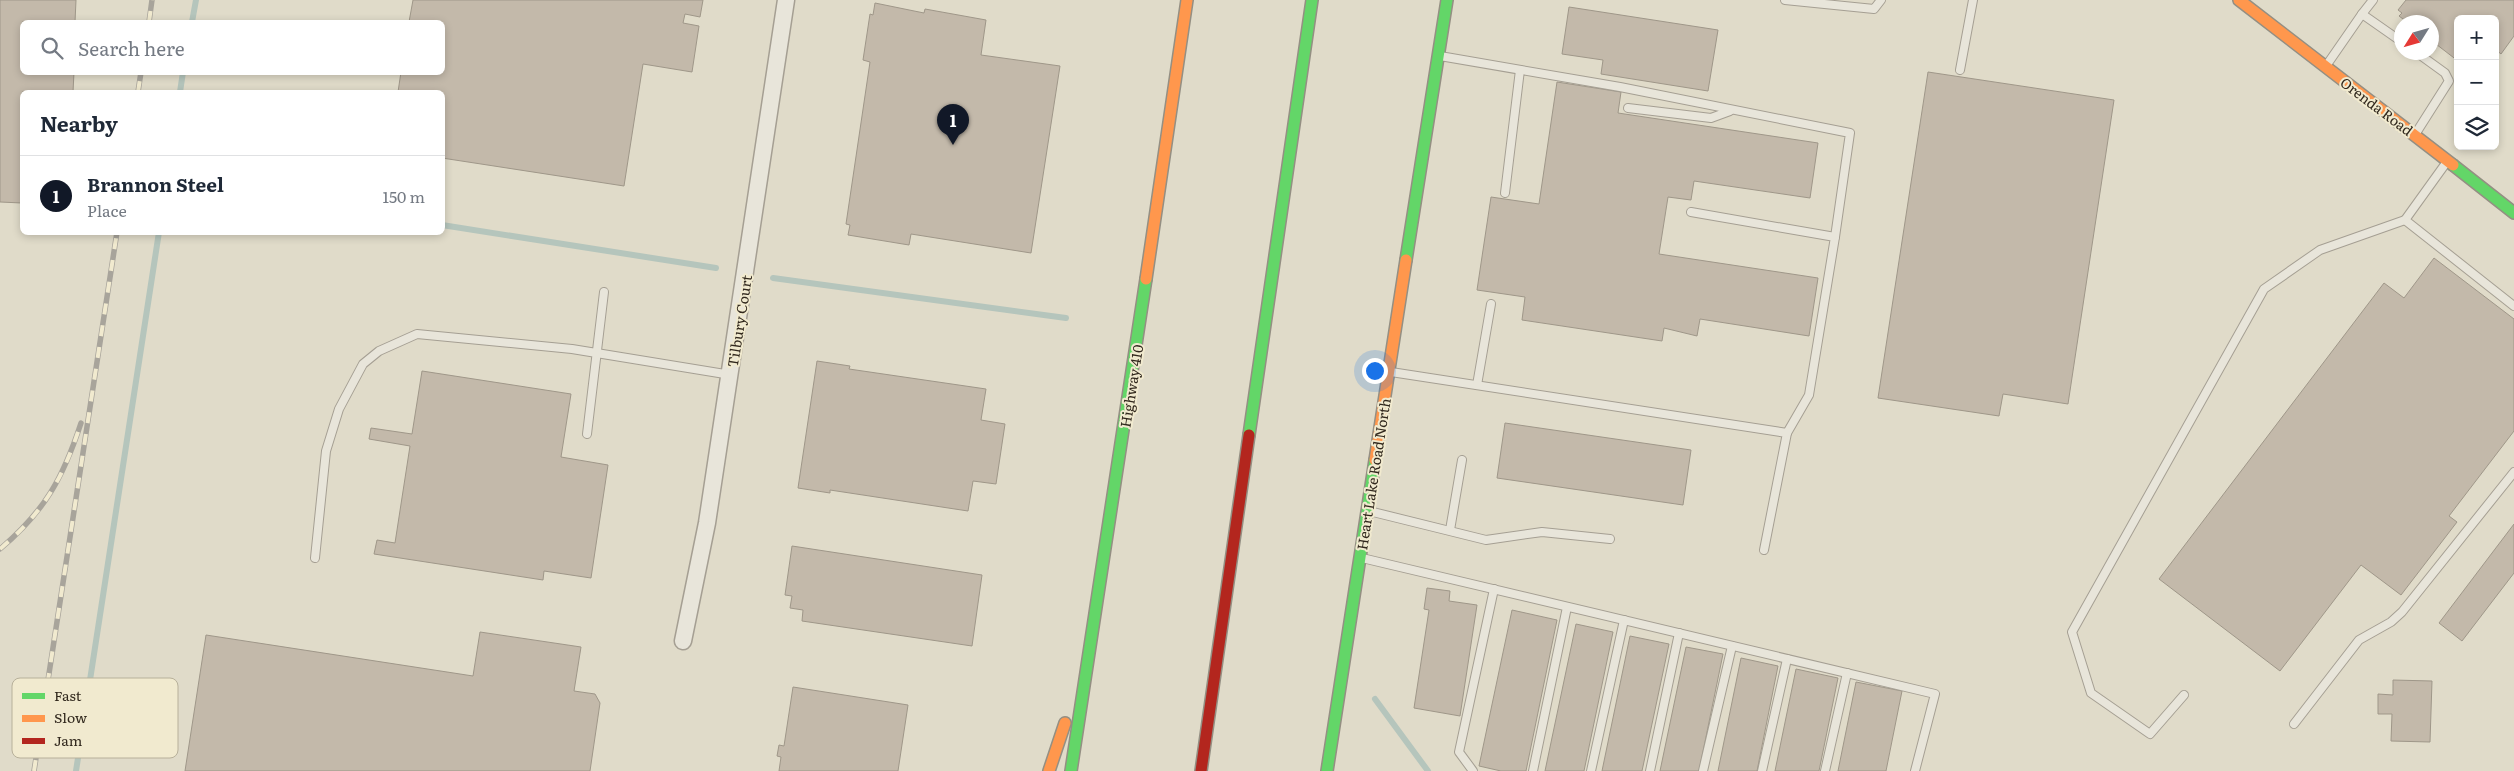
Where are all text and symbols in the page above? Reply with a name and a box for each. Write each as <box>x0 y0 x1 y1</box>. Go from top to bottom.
north arrow <box>2394 15 2439 60</box>
map controls <box>2454 15 2499 150</box>
button: + <box>2454 15 2499 60</box>
search box <box>20 20 445 75</box>
icon: search <box>38 34 66 62</box>
text: Search here <box>78 34 185 62</box>
button: − <box>2454 60 2499 105</box>
street label: Orenda Road <box>2337 72 2418 140</box>
pin: 1 <box>937 104 969 145</box>
button: layers <box>2454 105 2499 150</box>
text: Nearby <box>40 107 118 138</box>
text: Brannon Steel <box>87 170 224 198</box>
text: 1 <box>53 184 59 208</box>
text: 150 m <box>382 184 425 208</box>
text: Place <box>87 198 127 222</box>
street label: Tilbury Court <box>722 273 756 369</box>
street label: Highway 410 <box>1115 343 1147 429</box>
your location <box>1362 358 1388 384</box>
street label: Heart Lake Road North <box>1351 397 1395 551</box>
legend <box>12 678 178 758</box>
text: Fast <box>54 685 82 705</box>
text: Slow <box>54 707 87 727</box>
text: Jam <box>54 730 83 750</box>

